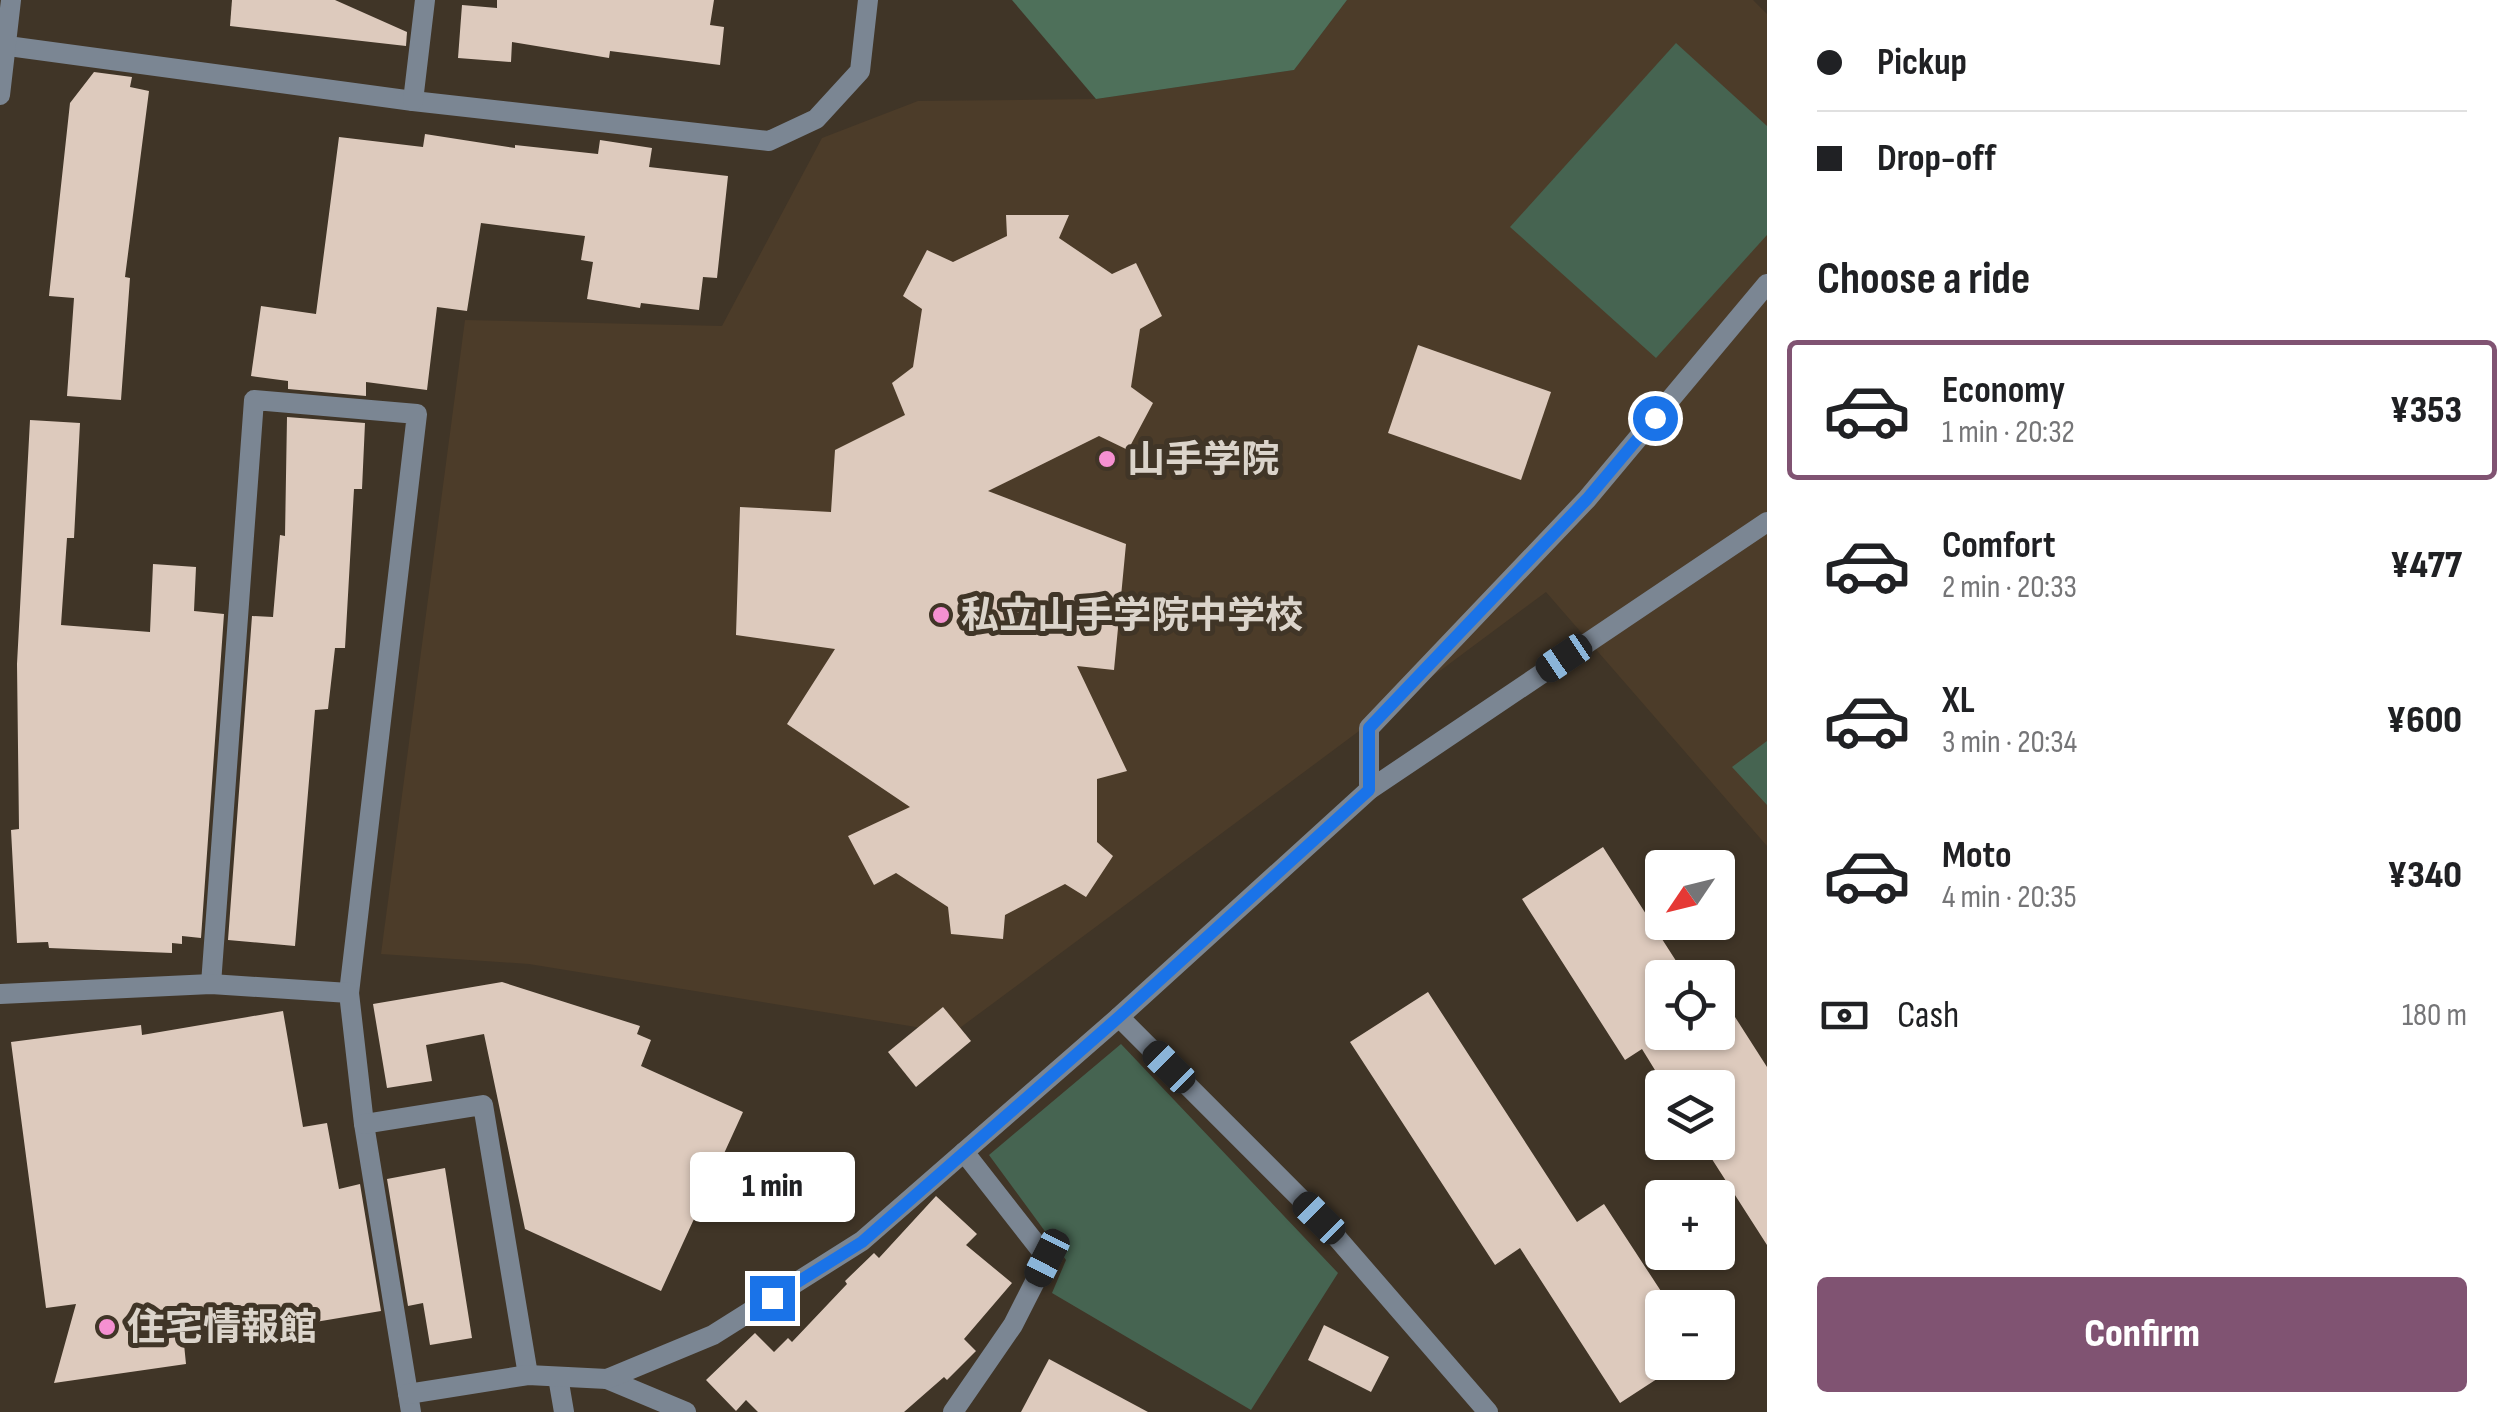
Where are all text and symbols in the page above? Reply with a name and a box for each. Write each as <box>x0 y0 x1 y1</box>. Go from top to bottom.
text: Pickup <box>1877 40 1967 85</box>
text: Drop-off <box>1877 136 1996 181</box>
text: Choose a ride <box>1817 252 2030 307</box>
icon: car <box>1822 365 1912 455</box>
text: Economy <box>1942 368 2065 413</box>
text: ¥353 <box>2390 388 2462 433</box>
route start <box>1633 396 1678 441</box>
text: 1 min · 20:32 <box>1942 413 2075 452</box>
place label: 山手学院 <box>1127 438 1279 483</box>
marker: 山手学院 <box>1096 448 1118 470</box>
icon: car <box>1822 520 1912 610</box>
text: Comfort <box>1942 523 2056 568</box>
text: ¥477 <box>2390 543 2462 588</box>
text: 2 min · 20:33 <box>1942 568 2077 607</box>
place label: 私立山手学院中学校 <box>961 594 1303 639</box>
marker: 私立山手学院中学校 <box>930 604 952 626</box>
car <box>1531 629 1597 687</box>
icon: car <box>1822 675 1912 765</box>
text: XL <box>1942 678 1975 723</box>
text: ¥600 <box>2387 698 2462 743</box>
text: 3 min · 20:34 <box>1942 723 2077 762</box>
icon: car <box>1822 830 1912 920</box>
text: Moto <box>1942 833 2012 878</box>
north arrow <box>1645 850 1735 940</box>
map controls <box>1645 850 1735 1380</box>
text: ¥340 <box>2388 853 2462 898</box>
text: 4 min · 20:35 <box>1942 878 2077 917</box>
button: locate <box>1645 960 1735 1050</box>
icon: cash <box>1817 988 1872 1043</box>
text: Cash <box>1897 993 1959 1038</box>
text: 180 m <box>2402 996 2467 1035</box>
car <box>1137 1035 1201 1099</box>
button: layers <box>1645 1070 1735 1160</box>
callout: 1 min <box>690 1153 854 1223</box>
text: 1 min <box>742 1167 803 1206</box>
button: + <box>1645 1180 1735 1270</box>
car <box>1287 1186 1351 1250</box>
car <box>1020 1224 1074 1292</box>
route end <box>750 1276 795 1321</box>
button: Confirm <box>1817 1277 2467 1392</box>
button: − <box>1645 1290 1735 1380</box>
place label: 住宅情報館 <box>127 1306 317 1351</box>
marker: 住宅情報館 <box>96 1316 118 1338</box>

